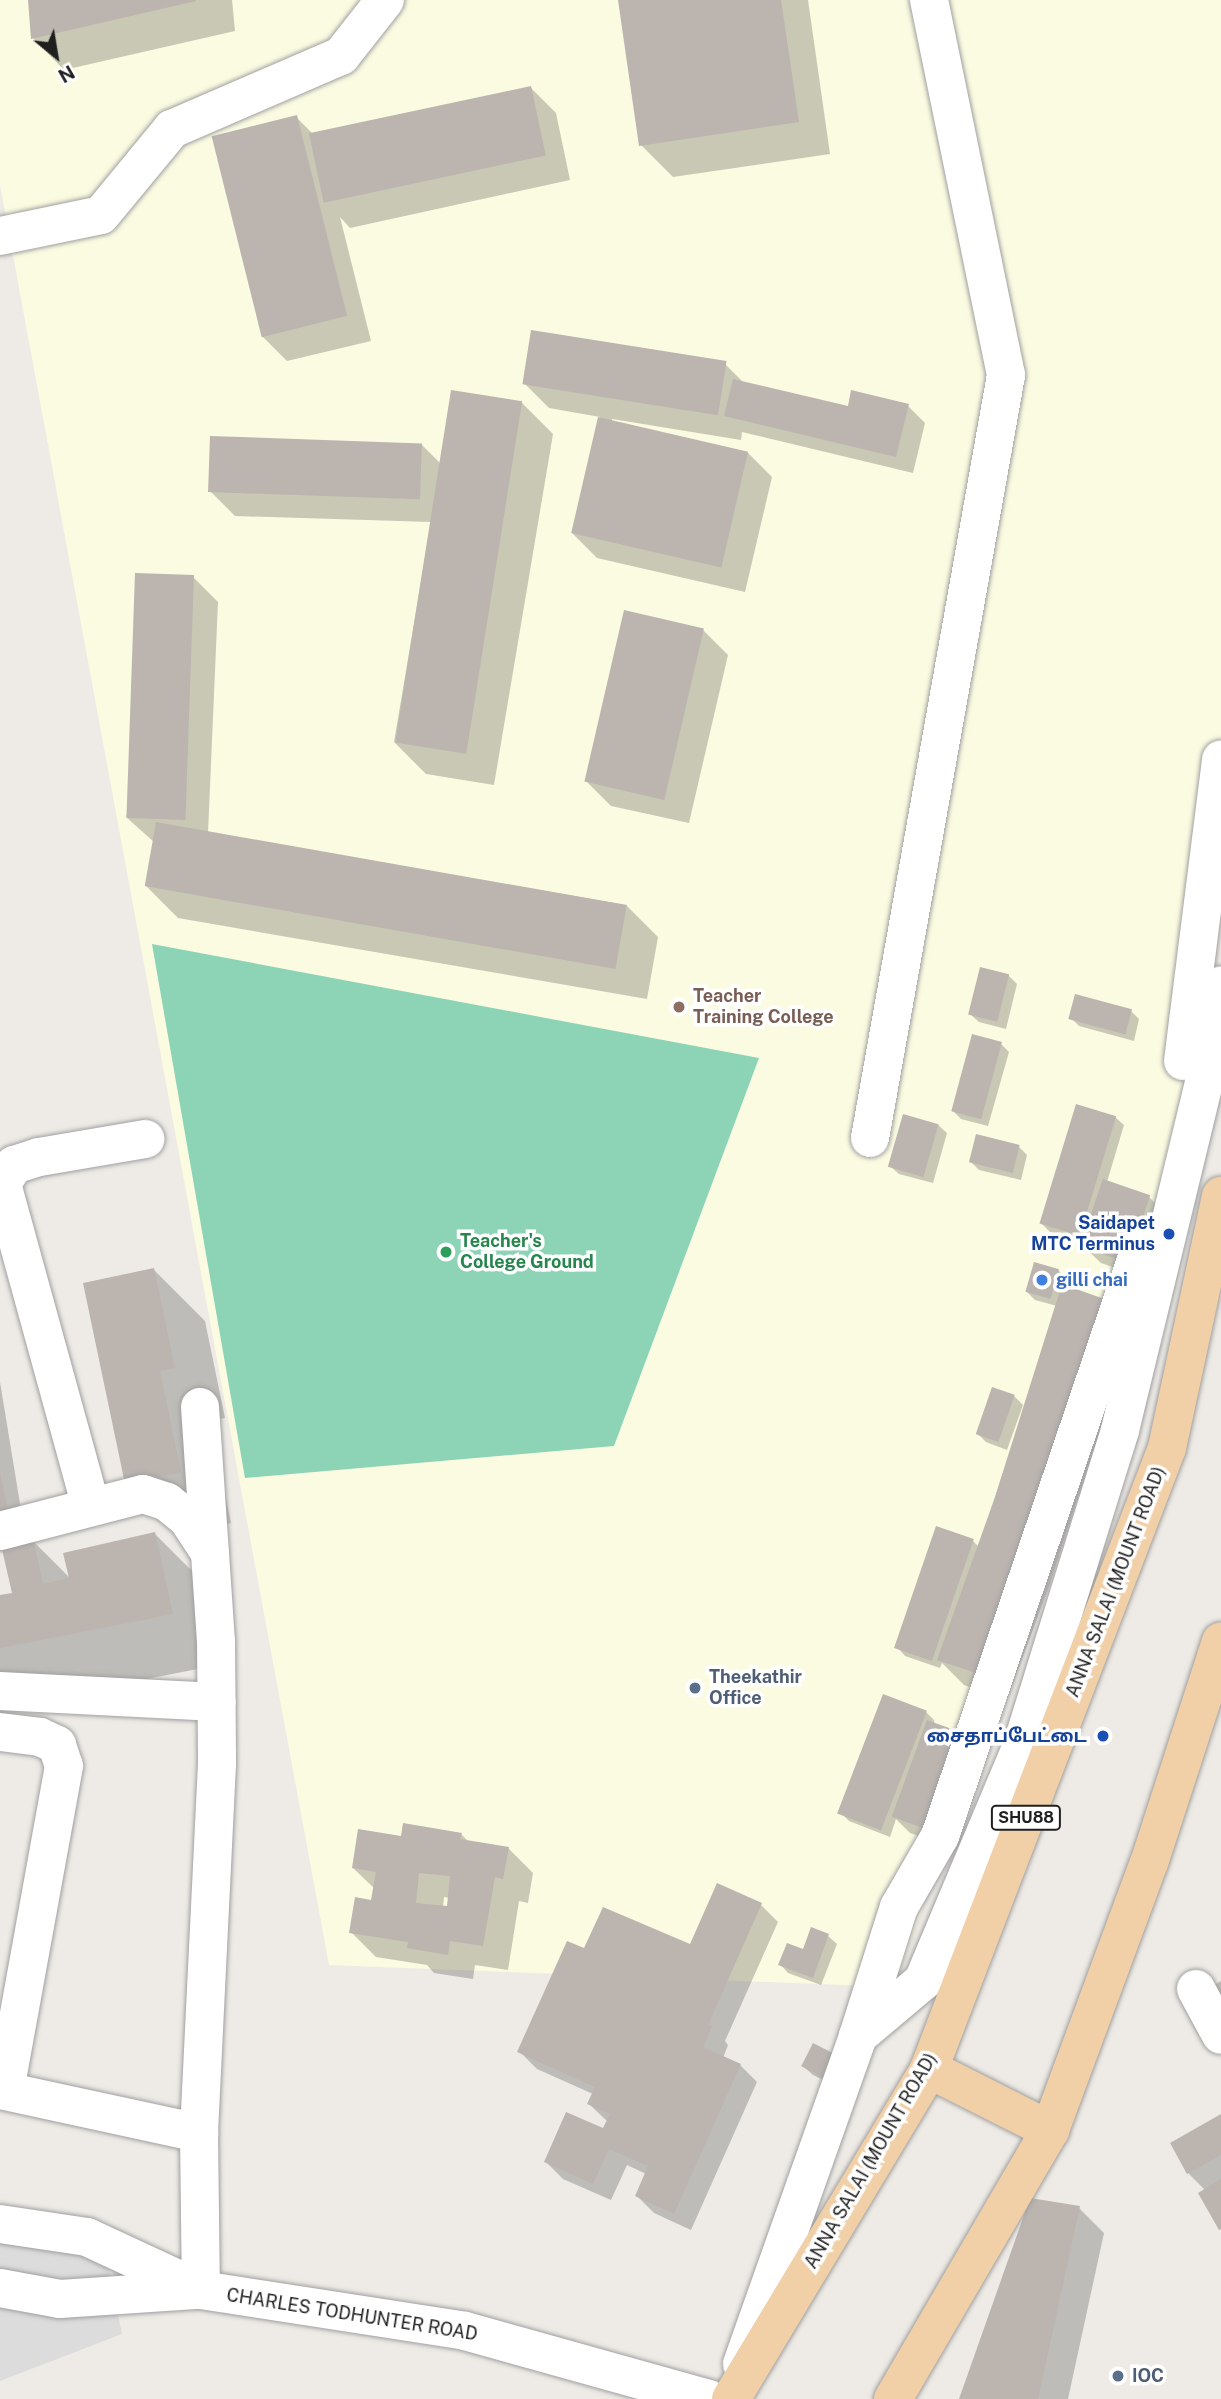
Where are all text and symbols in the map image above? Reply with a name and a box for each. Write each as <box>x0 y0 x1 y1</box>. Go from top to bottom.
north arrow <box>21 21 91 91</box>
text: N <box>55 61 78 87</box>
place label: Teacher Training College <box>693 986 834 1028</box>
marker: Teacher Training College <box>671 999 687 1015</box>
place label: Saidapet MTC Terminus <box>1031 1213 1155 1256</box>
marker: Saidapet MTC Terminus <box>1161 1226 1177 1242</box>
place label: Teacher's College Ground <box>460 1231 594 1274</box>
marker: Teacher's College Ground <box>438 1244 454 1260</box>
place label: gilli chai <box>1056 1269 1128 1291</box>
marker: gilli chai <box>1034 1272 1050 1288</box>
street label: ANNA SALAI (MOUNT ROAD) <box>1062 1464 1170 1700</box>
place label: Theekathir Office <box>709 1667 802 1710</box>
marker: Theekathir Office <box>687 1680 703 1696</box>
place label: சைதாப்பேட்டை <box>927 1725 1087 1747</box>
marker: சைதாப்பேட்டை <box>1093 1726 1113 1746</box>
road number: SHU88 <box>989 1806 1063 1830</box>
street label: ANNA SALAI (MOUNT ROAD) <box>800 2049 942 2273</box>
street label: CHARLES TODHUNTER ROAD <box>225 2284 479 2346</box>
place label: IOC <box>1132 2365 1164 2387</box>
marker: IOC <box>1110 2368 1126 2384</box>

